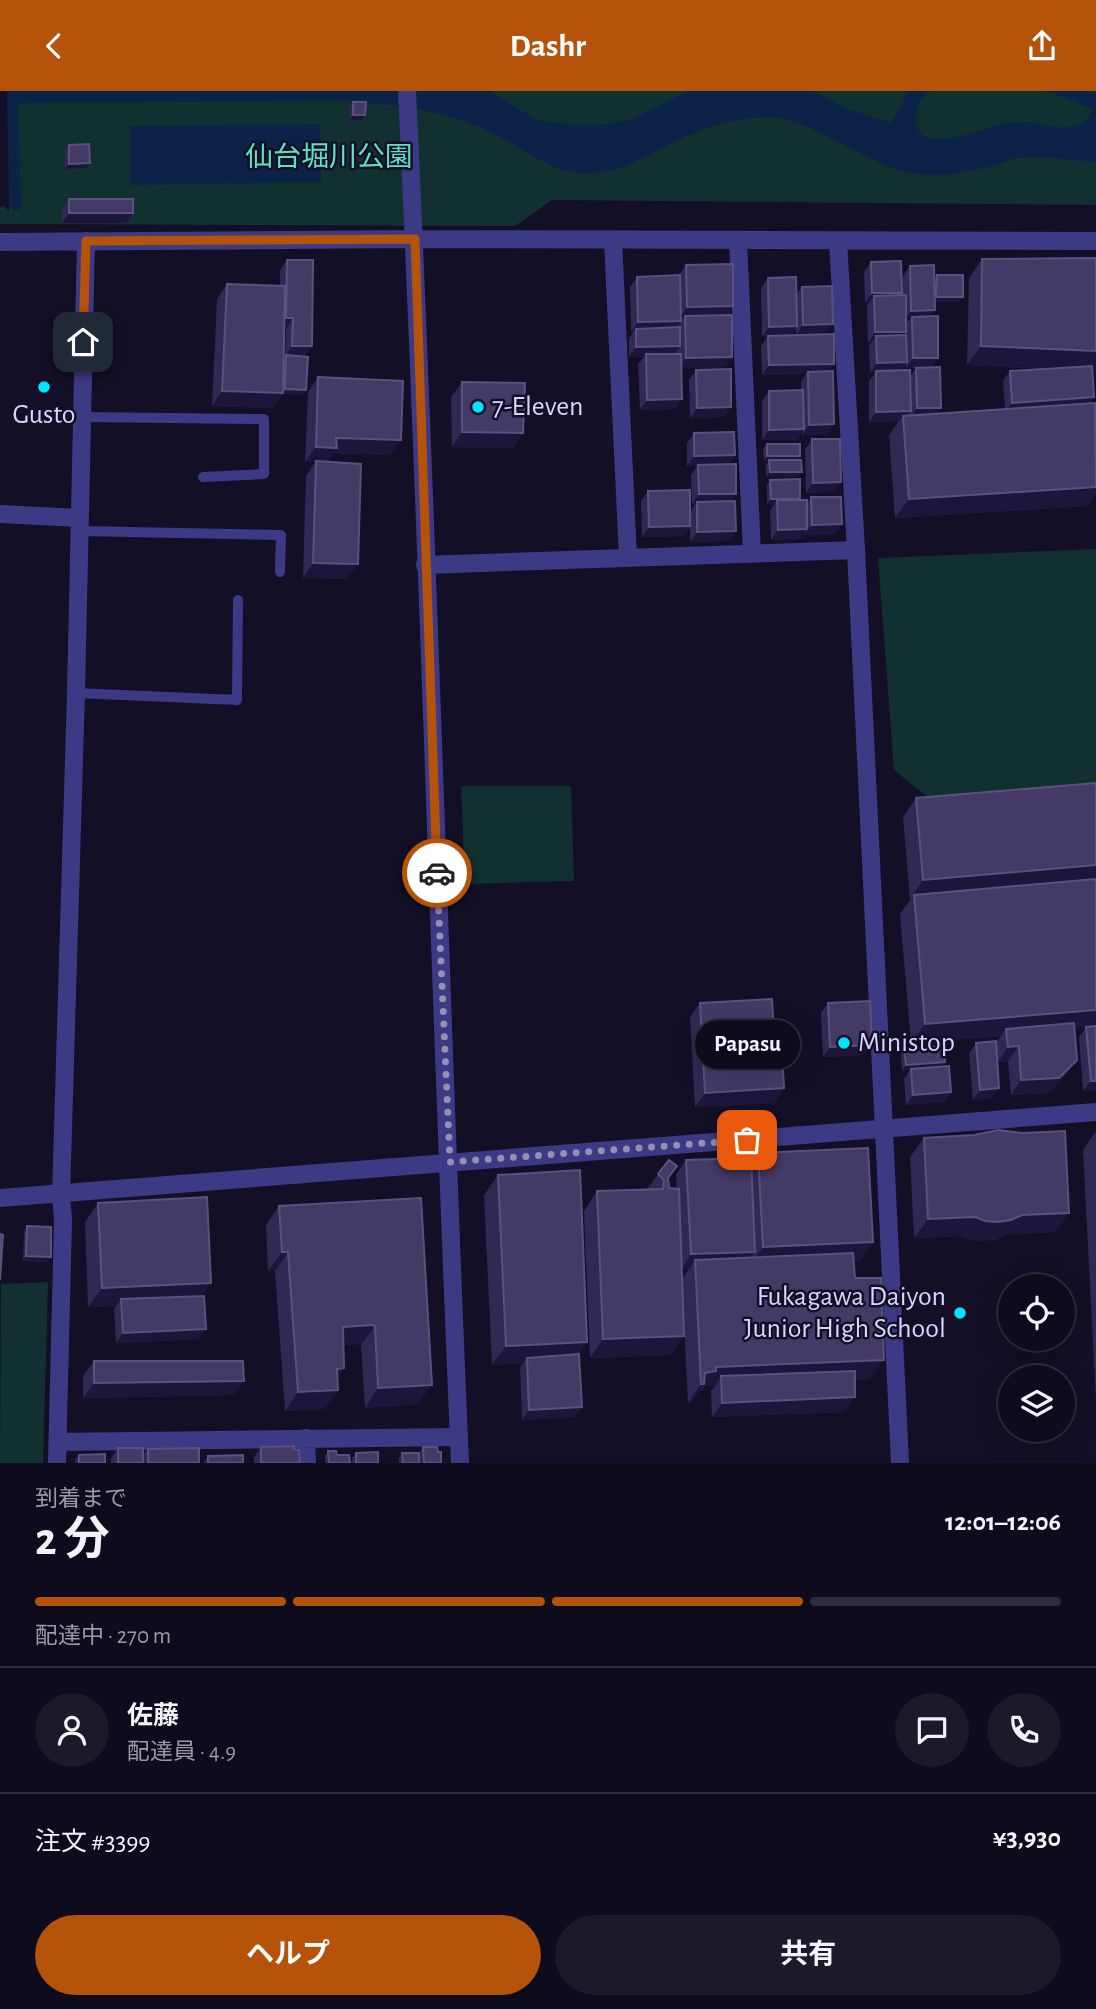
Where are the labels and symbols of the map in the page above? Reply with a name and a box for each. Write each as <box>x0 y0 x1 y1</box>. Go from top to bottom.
park label: 仙台堀川公園 <box>245 142 413 172</box>
pin <box>53 312 113 372</box>
marker: Gusto <box>36 379 52 395</box>
place label: 7-Eleven <box>492 393 584 421</box>
marker: 7-Eleven <box>470 399 486 415</box>
place label: Gusto <box>12 401 76 429</box>
courier <box>402 838 472 908</box>
callout: Papasu <box>694 1021 800 1070</box>
place label: Ministop <box>858 1029 955 1057</box>
marker: Ministop <box>836 1035 852 1051</box>
pin <box>717 1110 777 1170</box>
place label: Fukagawa Daiyon Junior High School <box>744 1283 946 1343</box>
marker: Fukagawa Daiyon Junior High School <box>952 1305 968 1321</box>

